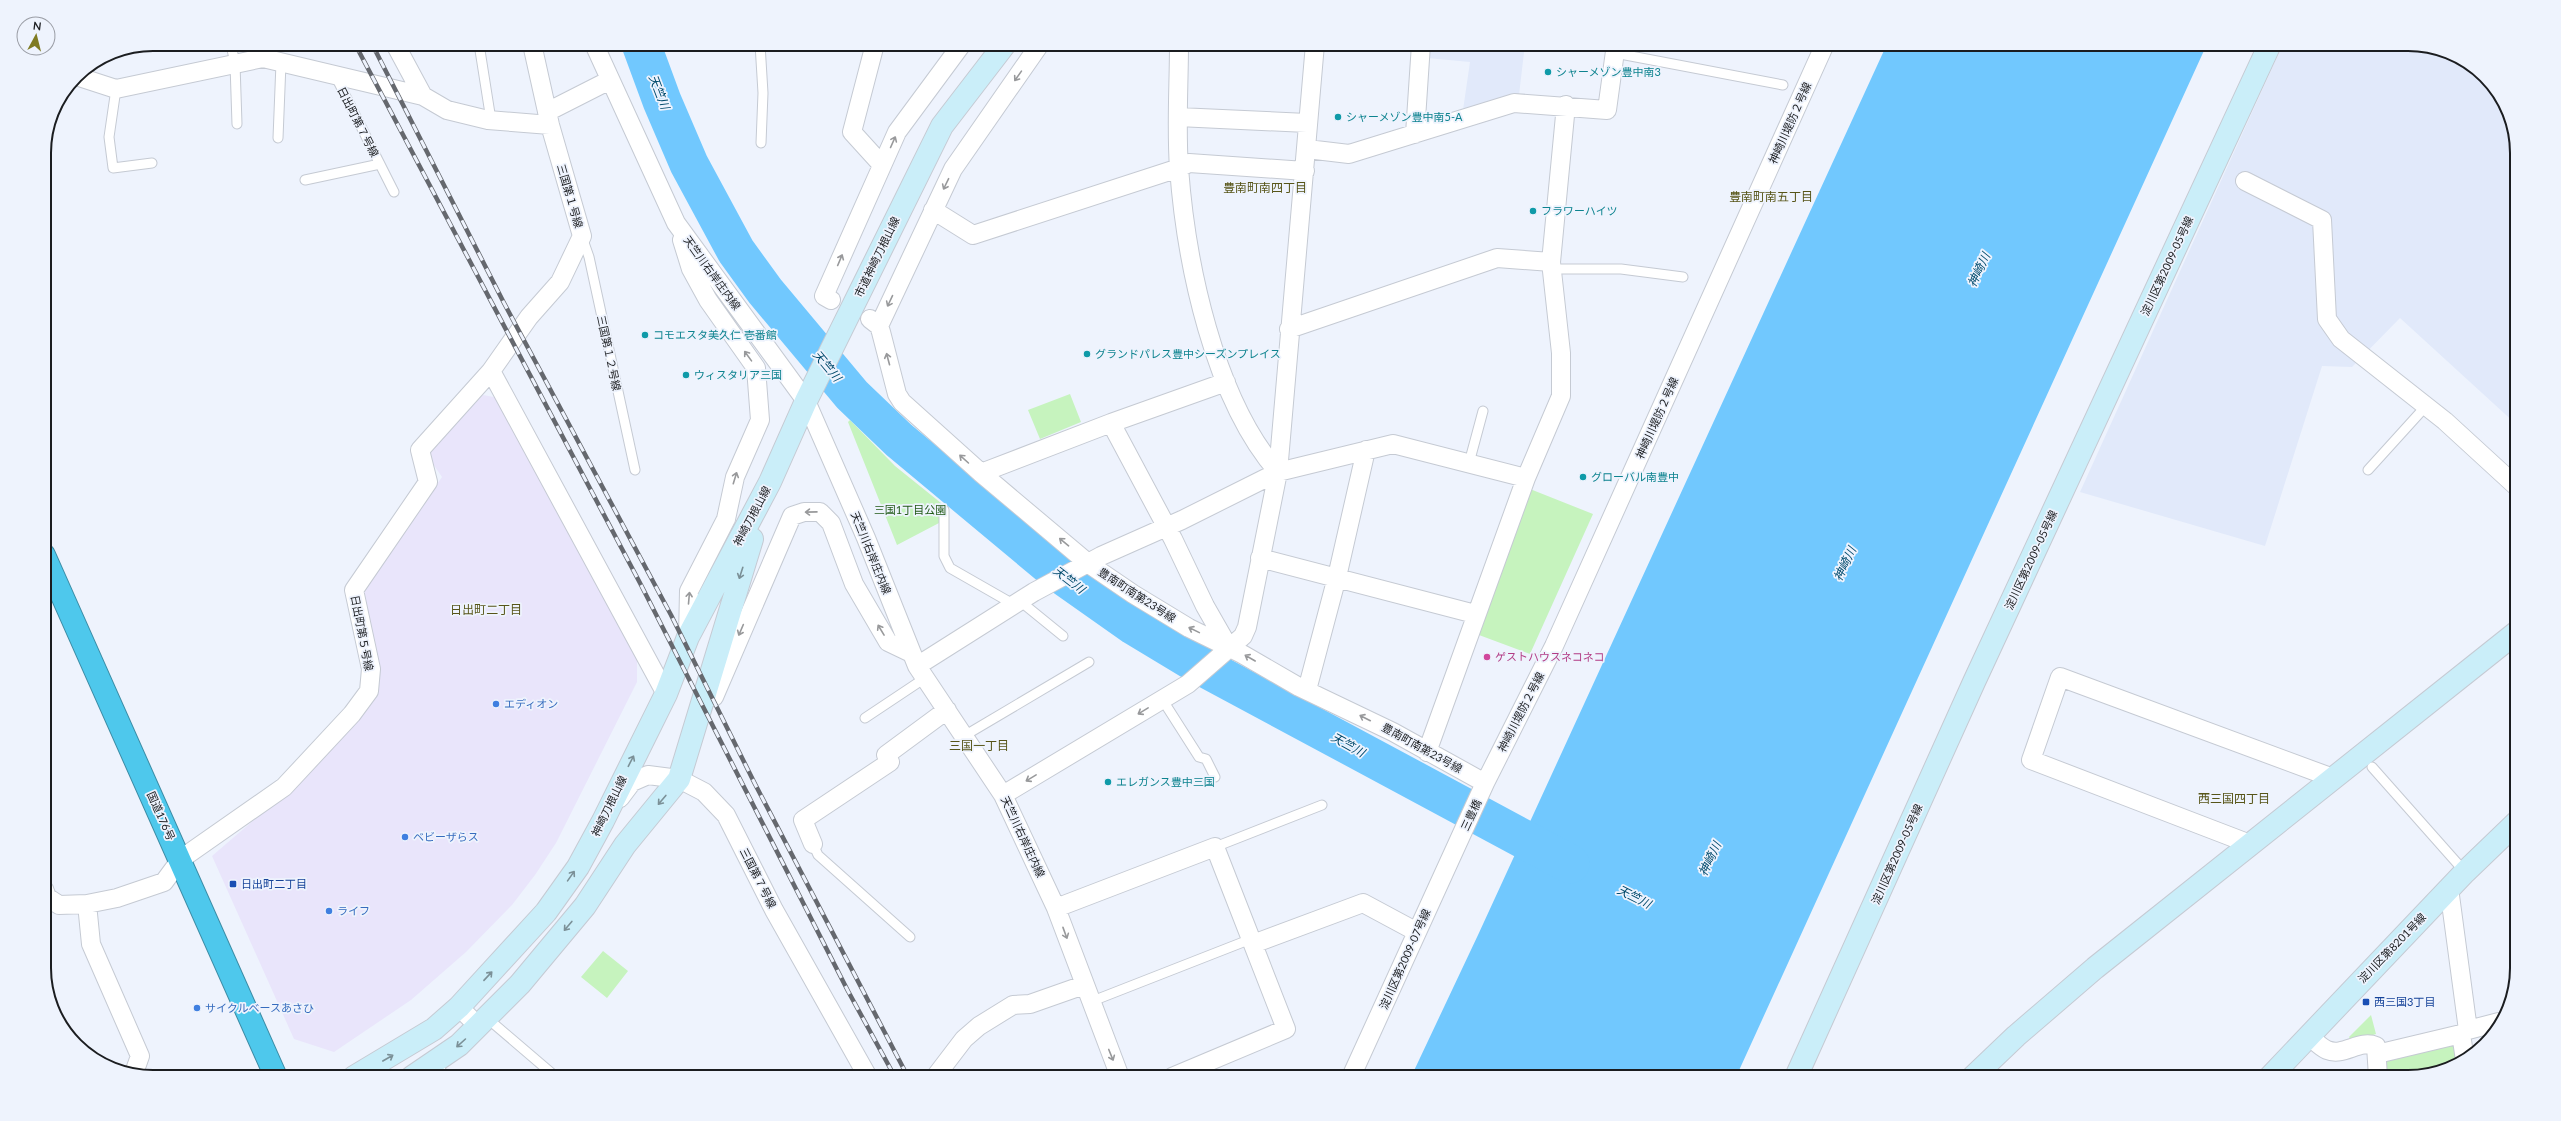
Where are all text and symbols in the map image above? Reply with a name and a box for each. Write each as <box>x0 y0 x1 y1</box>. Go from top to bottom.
north arrow <box>16 16 56 56</box>
text: N <box>32 19 42 33</box>
place label: シャーメゾン豊中南3 <box>1556 65 1661 78</box>
marker: シャーメゾン豊中南3 <box>1543 67 1553 77</box>
one-way arrow <box>1014 70 1022 81</box>
water label: 天竺川 <box>646 72 674 113</box>
street label: 神崎川堤防２号線 <box>1766 80 1813 166</box>
street label: 日出町第７号線 <box>335 85 382 159</box>
place label: シャーメゾン豊中南5-A <box>1346 110 1463 123</box>
marker: シャーメゾン豊中南5-A <box>1333 112 1343 122</box>
one-way arrow <box>889 136 897 148</box>
street label: 三国第１号線 <box>555 162 586 229</box>
one-way arrow <box>942 178 949 190</box>
district label: 豊南町南四丁目 <box>1223 180 1307 195</box>
district label: 豊南町南五丁目 <box>1729 189 1813 204</box>
place label: フラワーハイツ <box>1541 204 1618 217</box>
marker: フラワーハイツ <box>1528 206 1538 216</box>
street label: 市道神崎刀根山線 <box>851 214 902 299</box>
street label: 淀川区第2009-05号線 <box>2138 214 2195 318</box>
street label: 天竺川右岸庄内線 <box>681 233 744 312</box>
water label: 神崎川 <box>1964 248 1994 289</box>
one-way arrow <box>836 255 844 267</box>
one-way arrow <box>886 295 893 307</box>
street label: 三国第１２号線 <box>595 314 624 392</box>
place label: コモエスタ美久仁 壱番館 <box>653 328 777 341</box>
marker: コモエスタ美久仁 壱番館 <box>640 330 650 340</box>
water label: 天竺川 <box>810 347 846 386</box>
place label: グランドパレス豊中シーズンプレイス <box>1095 347 1281 360</box>
marker: グランドパレス豊中シーズンプレイス <box>1082 349 1092 359</box>
one-way arrow <box>744 351 752 362</box>
one-way arrow <box>884 352 891 365</box>
place label: ウィスタリア三国 <box>694 368 782 381</box>
marker: ウィスタリア三国 <box>681 370 691 380</box>
street label: 神崎川堤防２号線 <box>1633 375 1680 461</box>
one-way arrow <box>959 454 970 463</box>
place label: グローバル南豊中 <box>1591 470 1679 483</box>
one-way arrow <box>732 472 739 485</box>
marker: グローバル南豊中 <box>1578 472 1588 482</box>
street label: 神崎刀根山線 <box>730 484 773 548</box>
park label: 三国1丁目公園 <box>874 503 946 516</box>
one-way arrow <box>805 508 818 516</box>
street label: 淀川区第2009-05号線 <box>2002 508 2059 612</box>
street label: 天竺川右岸庄内線 <box>849 510 894 596</box>
one-way arrow <box>1059 538 1069 547</box>
water label: 神崎川 <box>1830 542 1860 583</box>
water label: 天竺川 <box>1051 563 1090 598</box>
street label: 豊南町南第23号線 <box>1096 565 1178 624</box>
one-way arrow <box>737 566 744 579</box>
one-way arrow <box>685 592 692 605</box>
street label: 日出町第５号線 <box>349 594 376 672</box>
district label: 日出町二丁目 <box>450 602 522 617</box>
one-way arrow <box>737 623 744 635</box>
one-way arrow <box>877 624 885 636</box>
one-way arrow <box>1189 626 1201 634</box>
place label: ゲストハウスネコネコ <box>1495 650 1605 663</box>
marker: ゲストハウスネコネコ <box>1482 652 1492 662</box>
one-way arrow <box>1244 654 1256 662</box>
street label: 神崎川堤防２号線 <box>1495 670 1546 754</box>
place label: エディオン <box>504 697 558 710</box>
marker: エディオン <box>491 699 501 709</box>
one-way arrow <box>1137 707 1148 716</box>
one-way arrow <box>1359 714 1371 721</box>
street label: 豊南町南第23号線 <box>1380 720 1465 775</box>
water label: 天竺川 <box>1329 729 1369 761</box>
district label: 三国一丁目 <box>949 738 1009 753</box>
one-way arrow <box>628 756 635 768</box>
street label: 神崎刀根山線 <box>588 773 629 838</box>
one-way arrow <box>1025 775 1037 783</box>
place label: エレガンス豊中三国 <box>1116 775 1215 788</box>
marker: エレガンス豊中三国 <box>1103 777 1113 787</box>
street label: 国道176号 <box>145 789 178 842</box>
district label: 西三国四丁目 <box>2198 791 2270 806</box>
one-way arrow <box>658 794 667 805</box>
street label: 天竺川右岸庄内線 <box>999 794 1048 879</box>
street label: 三豊橋 <box>1458 797 1483 832</box>
street label: 淀川区第2009-05号線 <box>1869 802 1925 906</box>
place label: ベビーザらス <box>413 830 479 843</box>
marker: ベビーザらス <box>400 832 410 842</box>
water label: 神崎川 <box>1695 837 1725 878</box>
street label: 三国第７号線 <box>738 845 779 910</box>
one-way arrow <box>567 871 575 882</box>
place label: 日出町二丁目 <box>241 877 307 890</box>
marker: 日出町二丁目 <box>228 879 238 889</box>
water label: 天竺川 <box>1615 882 1655 912</box>
place label: ライフ <box>337 904 370 917</box>
marker: ライフ <box>324 906 334 916</box>
street label: 淀川区第2009-07号線 <box>1377 907 1433 1011</box>
street label: 淀川区第8201号線 <box>2355 910 2428 985</box>
one-way arrow <box>564 921 573 932</box>
one-way arrow <box>1062 926 1069 939</box>
one-way arrow <box>483 971 492 981</box>
place label: 西三国3丁目 <box>2374 995 2435 1008</box>
marker: 西三国3丁目 <box>2361 997 2371 1007</box>
place label: サイクルベースあさひ <box>205 1001 314 1014</box>
marker: サイクルベースあさひ <box>192 1003 202 1013</box>
one-way arrow <box>456 1038 467 1047</box>
one-way arrow <box>1108 1048 1115 1060</box>
one-way arrow <box>382 1053 394 1061</box>

